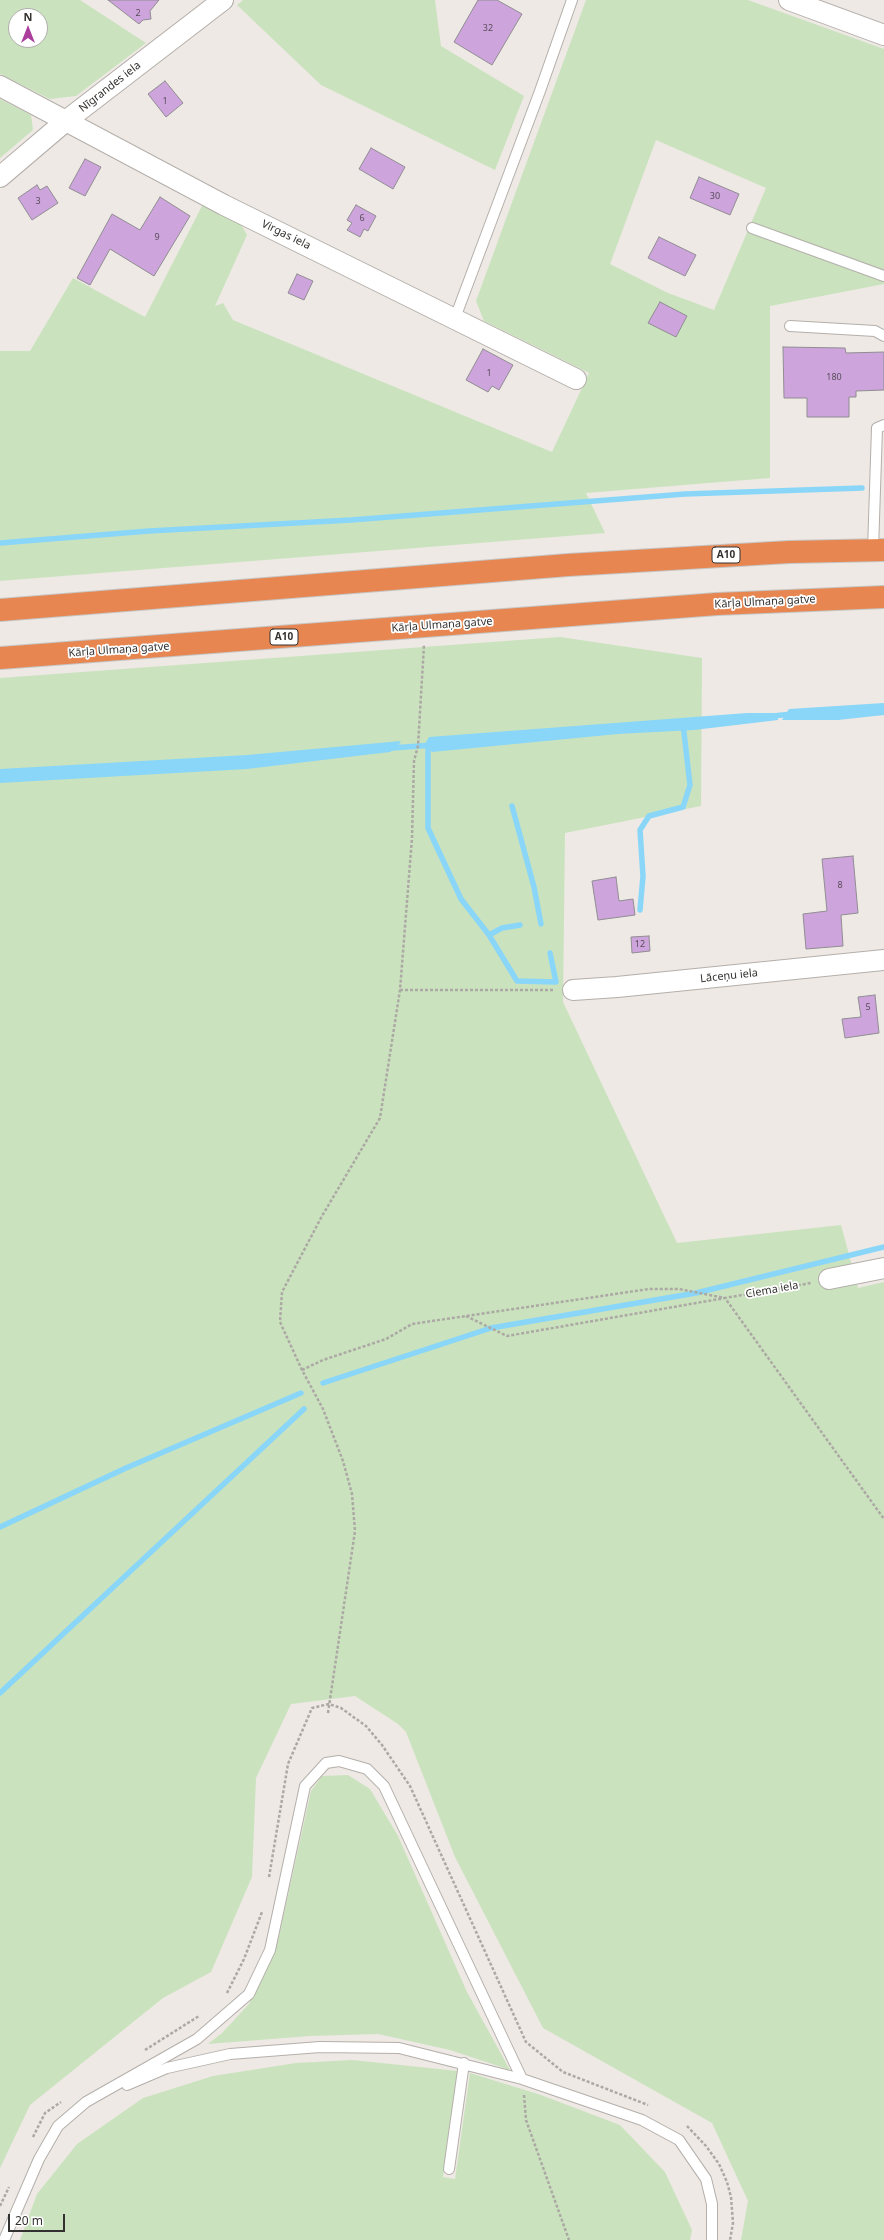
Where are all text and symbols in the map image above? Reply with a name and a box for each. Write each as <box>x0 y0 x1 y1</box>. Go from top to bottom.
north arrow <box>8 8 48 48</box>
house number: 2 <box>135 8 141 18</box>
text: N <box>24 9 32 24</box>
house number: 32 <box>483 23 493 33</box>
street label: Nīgrandes iela <box>77 59 143 115</box>
house number: 1 <box>162 96 168 106</box>
house number: 30 <box>710 191 720 201</box>
house number: 3 <box>35 196 41 206</box>
house number: 6 <box>359 213 365 223</box>
street label: Virgas iela <box>259 217 313 253</box>
house number: 9 <box>154 232 160 242</box>
house number: 1 <box>486 368 492 378</box>
house number: 180 <box>826 372 842 382</box>
road number: A10 <box>712 547 740 563</box>
street label: Kārļa Ulmaņa gatve <box>714 593 816 611</box>
street label: Kārļa Ulmaņa gatve <box>391 615 493 635</box>
road number: A10 <box>270 629 298 645</box>
street label: Kārļa Ulmaņa gatve <box>68 640 170 660</box>
house number: 8 <box>837 880 843 890</box>
house number: 12 <box>635 939 645 949</box>
street label: Lāceņu iela <box>700 966 758 986</box>
house number: 5 <box>865 1002 871 1012</box>
street label: Ciema iela <box>745 1279 799 1301</box>
scale bar <box>10 2206 67 2232</box>
text: 20 m <box>15 2212 43 2229</box>

